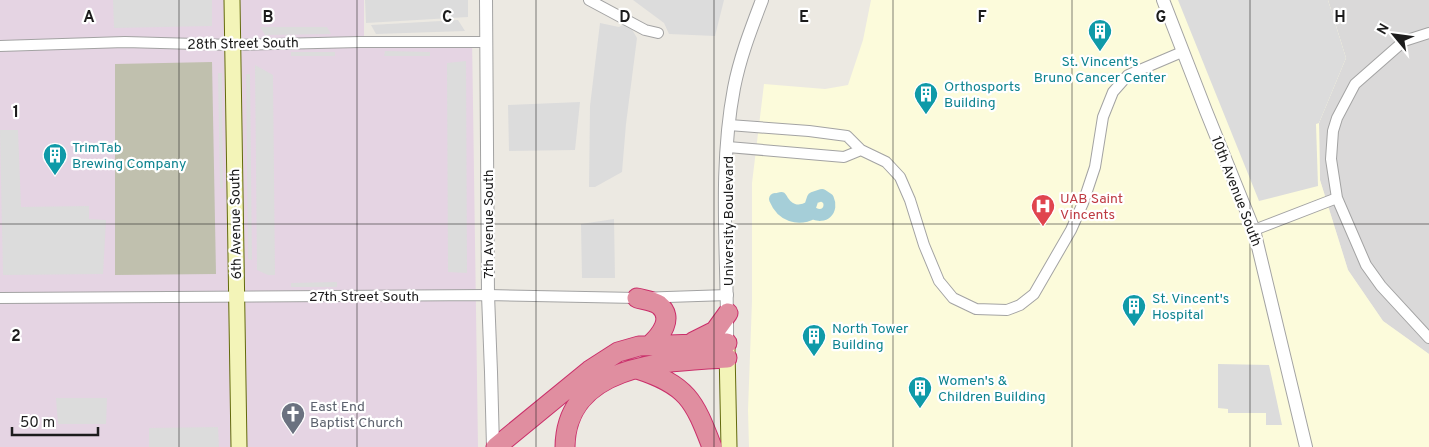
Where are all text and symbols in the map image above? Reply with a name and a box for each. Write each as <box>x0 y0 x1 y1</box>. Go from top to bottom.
text: A <box>83 8 95 28</box>
text: B <box>262 8 274 28</box>
text: C <box>442 8 452 28</box>
text: D <box>619 8 631 28</box>
text: E <box>799 8 809 28</box>
text: F <box>977 8 987 28</box>
text: G <box>1156 8 1166 28</box>
text: H <box>1334 8 1346 28</box>
north arrow <box>1369 10 1419 60</box>
building icon: St. Vincent's Bruno Cancer Center <box>1087 18 1113 52</box>
text: N <box>1374 21 1394 38</box>
street label: 28th Street South <box>187 35 299 54</box>
place label: St. Vincent's Bruno Cancer Center <box>1034 54 1167 87</box>
place label: Orthosports Building <box>944 79 1021 112</box>
building icon: Orthosports Building <box>913 81 939 115</box>
text: 1 <box>13 103 19 123</box>
street label: 10th Avenue South <box>1207 134 1264 249</box>
place label: TrimTab Brewing Company <box>72 140 186 173</box>
building icon: TrimTab Brewing Company <box>42 142 68 176</box>
street label: University Boulevard <box>721 156 738 286</box>
street label: 6th Avenue South <box>227 168 246 280</box>
street label: 7th Avenue South <box>481 169 498 279</box>
place label: UAB Saint Vincents <box>1060 191 1123 224</box>
hospital icon: UAB Saint Vincents <box>1030 193 1056 227</box>
street label: 27th Street South <box>309 289 419 306</box>
place label: St. Vincent's Hospital <box>1152 291 1229 324</box>
building icon: St. Vincent's Hospital <box>1121 293 1147 327</box>
place label: North Tower Building <box>832 321 909 354</box>
building icon: North Tower Building <box>801 323 827 357</box>
text: 2 <box>11 327 21 347</box>
place label: Women's & Children Building <box>938 373 1046 406</box>
building icon: Women's & Children Building <box>907 375 933 409</box>
place label: East End Baptist Church <box>310 399 403 432</box>
church icon: East End Baptist Church <box>280 401 306 435</box>
scale bar <box>12 404 99 436</box>
text: 50 m <box>20 414 55 433</box>

